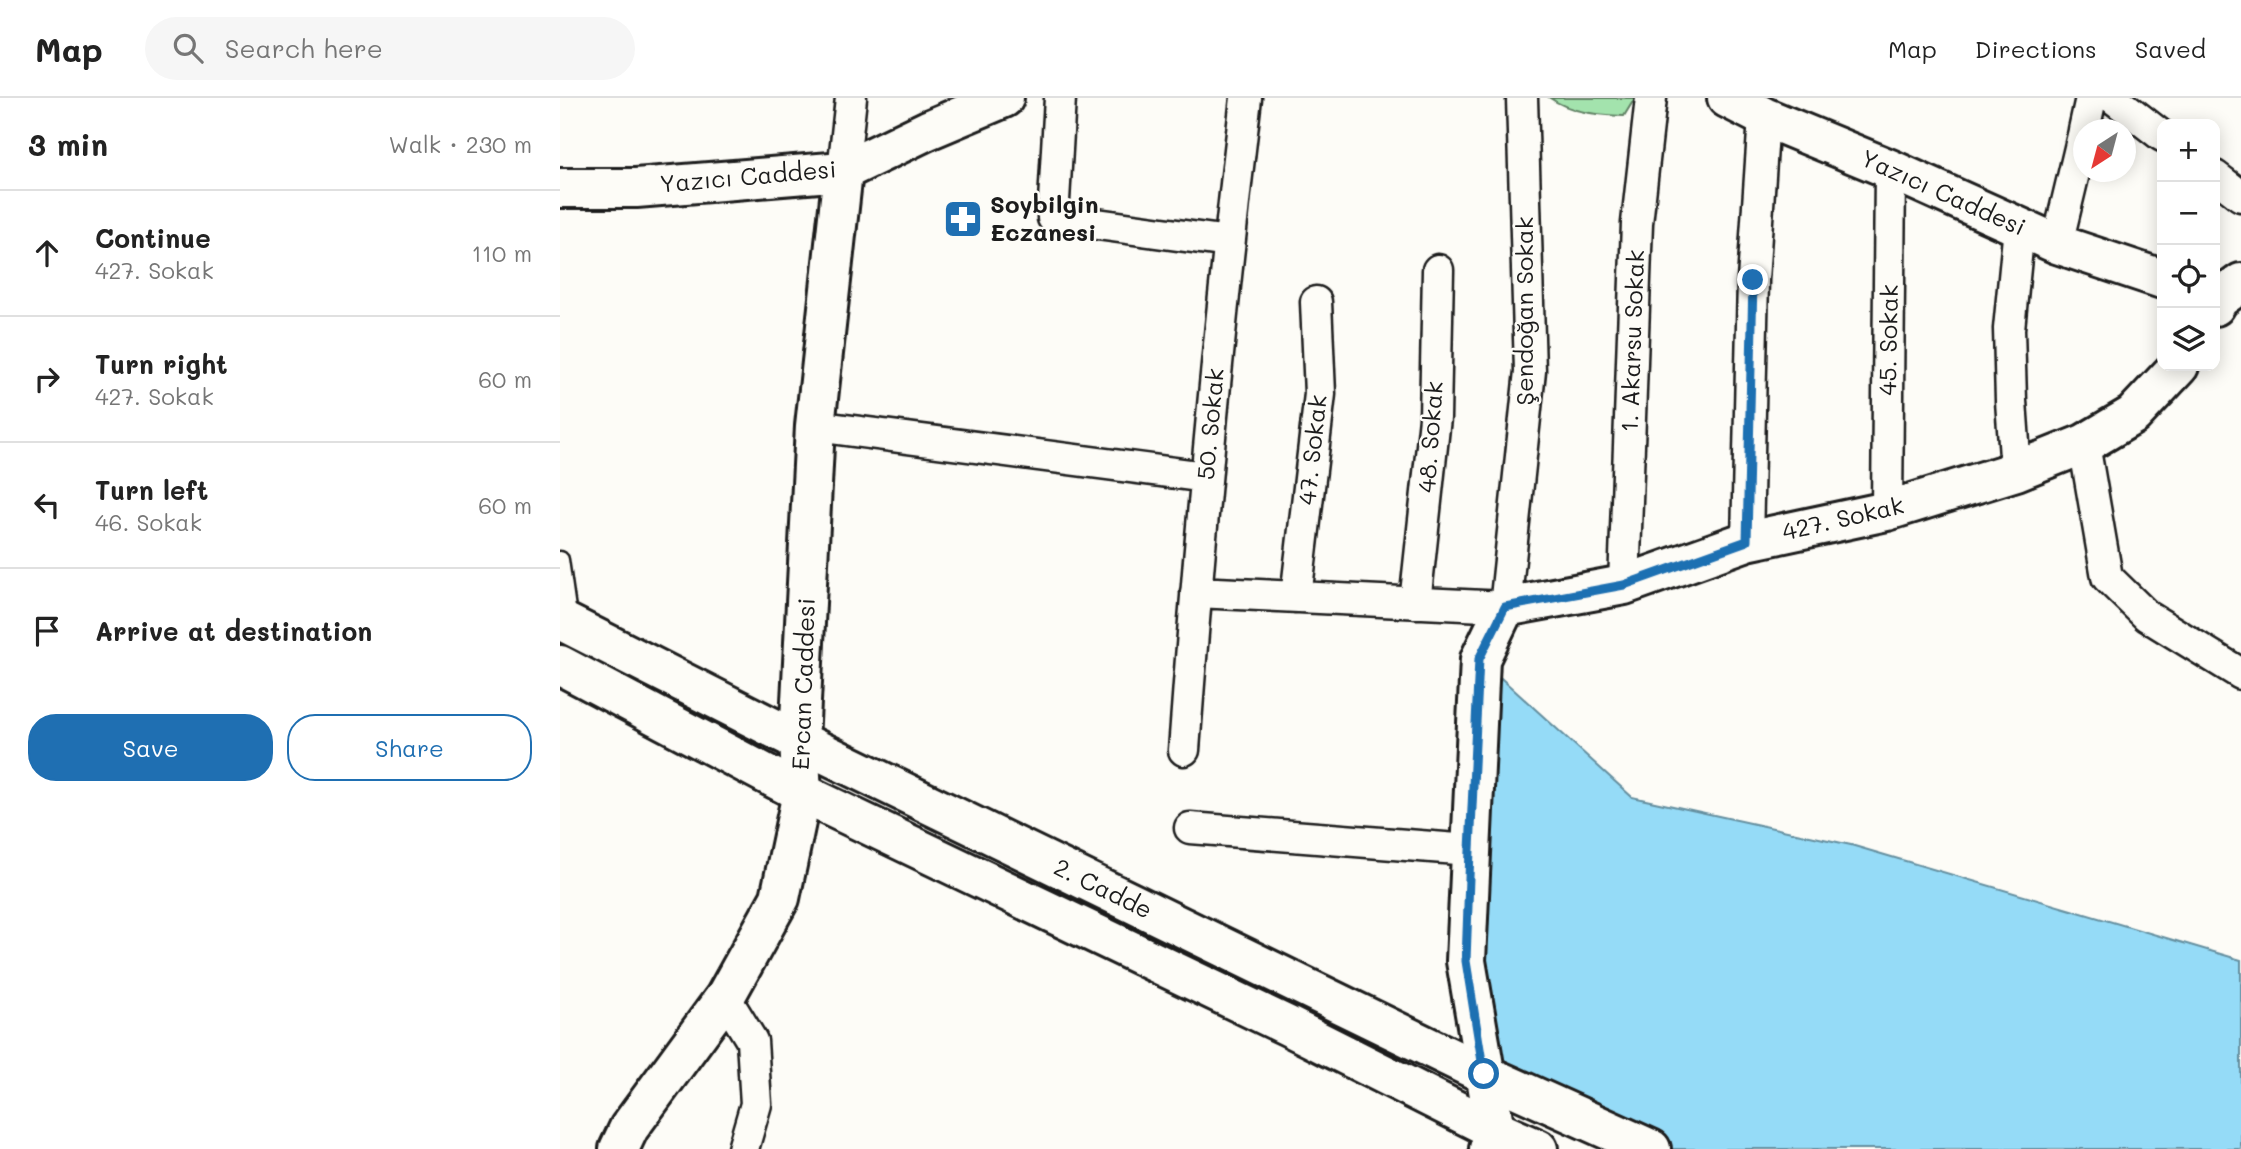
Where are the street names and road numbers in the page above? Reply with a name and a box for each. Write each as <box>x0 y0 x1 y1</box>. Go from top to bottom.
street label: Yazıcı Caddesi <box>1856 141 2031 242</box>
street label: Yazıcı Caddesi <box>658 152 838 199</box>
street label: Şendoğan Sokak <box>1508 216 1539 406</box>
street label: 1. Akarsu Sokak <box>1613 249 1650 433</box>
street label: 45. Sokak <box>1871 284 1904 396</box>
street label: 50. Sokak <box>1189 367 1230 481</box>
street label: 48. Sokak <box>1410 380 1449 494</box>
street label: 47. Sokak <box>1290 393 1333 506</box>
street label: 427. Sokak <box>1779 489 1906 547</box>
street label: Ercan Caddesi <box>784 597 821 771</box>
street label: 2. Cadde <box>1049 851 1158 925</box>

